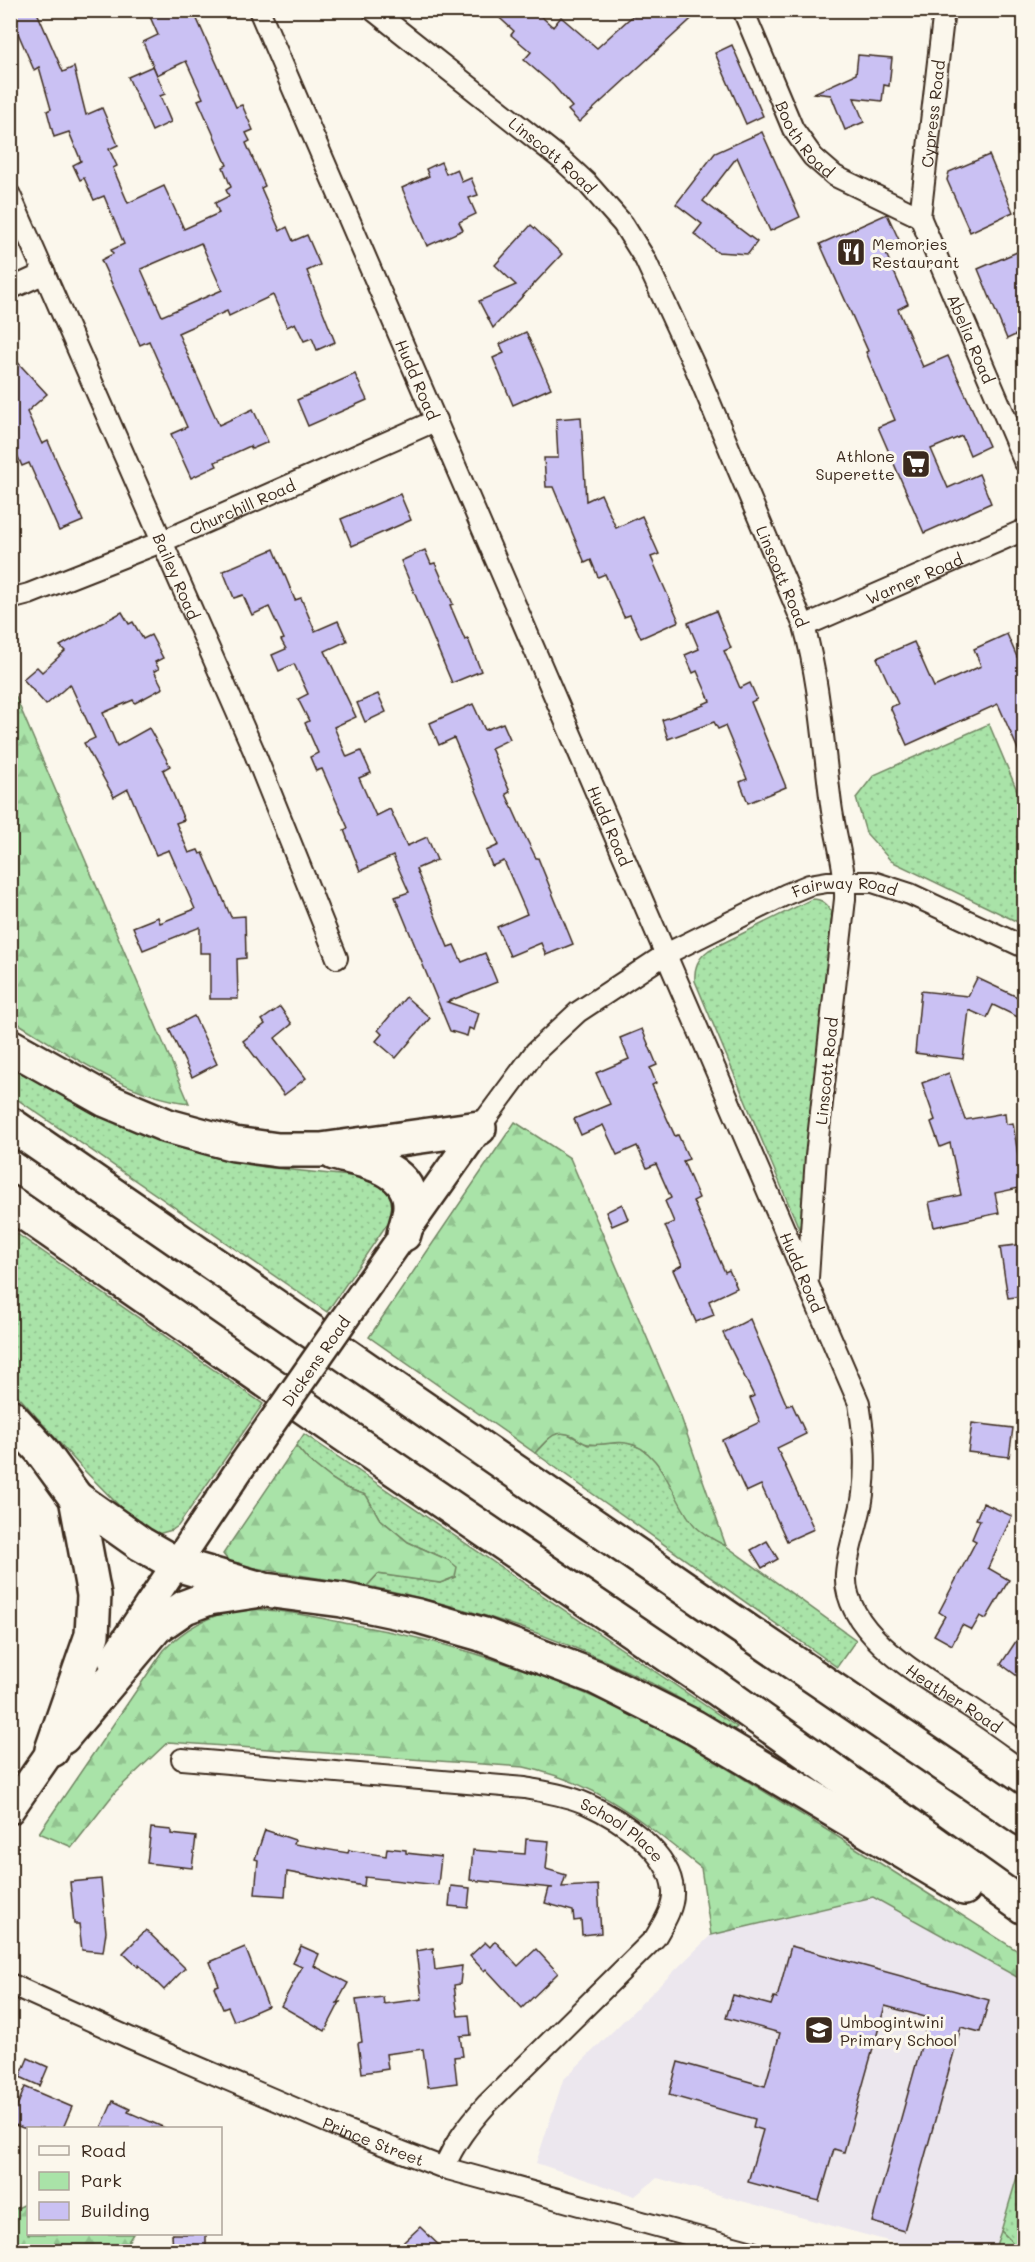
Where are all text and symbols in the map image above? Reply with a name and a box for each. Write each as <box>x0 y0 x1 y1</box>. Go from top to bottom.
street label: Cypress Road <box>915 59 949 169</box>
street label: Booth Road <box>772 97 839 182</box>
street label: Linscott Road <box>505 112 601 197</box>
place label: Memories Restaurant <box>872 233 960 272</box>
restaurant icon: Memories Restaurant <box>835 236 867 268</box>
street label: Abelia Road <box>943 291 1000 386</box>
street label: Hudd Road <box>391 336 445 423</box>
place label: Athlone Superette <box>816 445 895 484</box>
supermarket icon: Athlone Superette <box>900 448 932 480</box>
street label: Churchill Road <box>186 474 298 539</box>
street label: Linscott Road <box>752 522 814 630</box>
street label: Bailey Road <box>149 530 205 622</box>
street label: Warner Road <box>862 548 966 608</box>
street label: Hudd Road <box>584 782 637 869</box>
street label: Fairway Road <box>788 871 900 902</box>
street label: Linscott Road <box>810 1016 842 1126</box>
street label: Hudd Road <box>776 1228 829 1315</box>
street label: Dickens Road <box>276 1311 354 1410</box>
street label: Heather Road <box>903 1659 1007 1737</box>
street label: School Place <box>578 1792 669 1866</box>
place label: Umbogintwini Primary School <box>840 2011 957 2050</box>
school or university icon: Umbogintwini Primary School <box>803 2014 835 2046</box>
street label: Prince Street <box>320 2111 427 2170</box>
legend <box>27 2127 222 2235</box>
text: Road <box>81 2138 126 2162</box>
text: Park <box>81 2168 122 2192</box>
text: Building <box>81 2198 149 2222</box>

